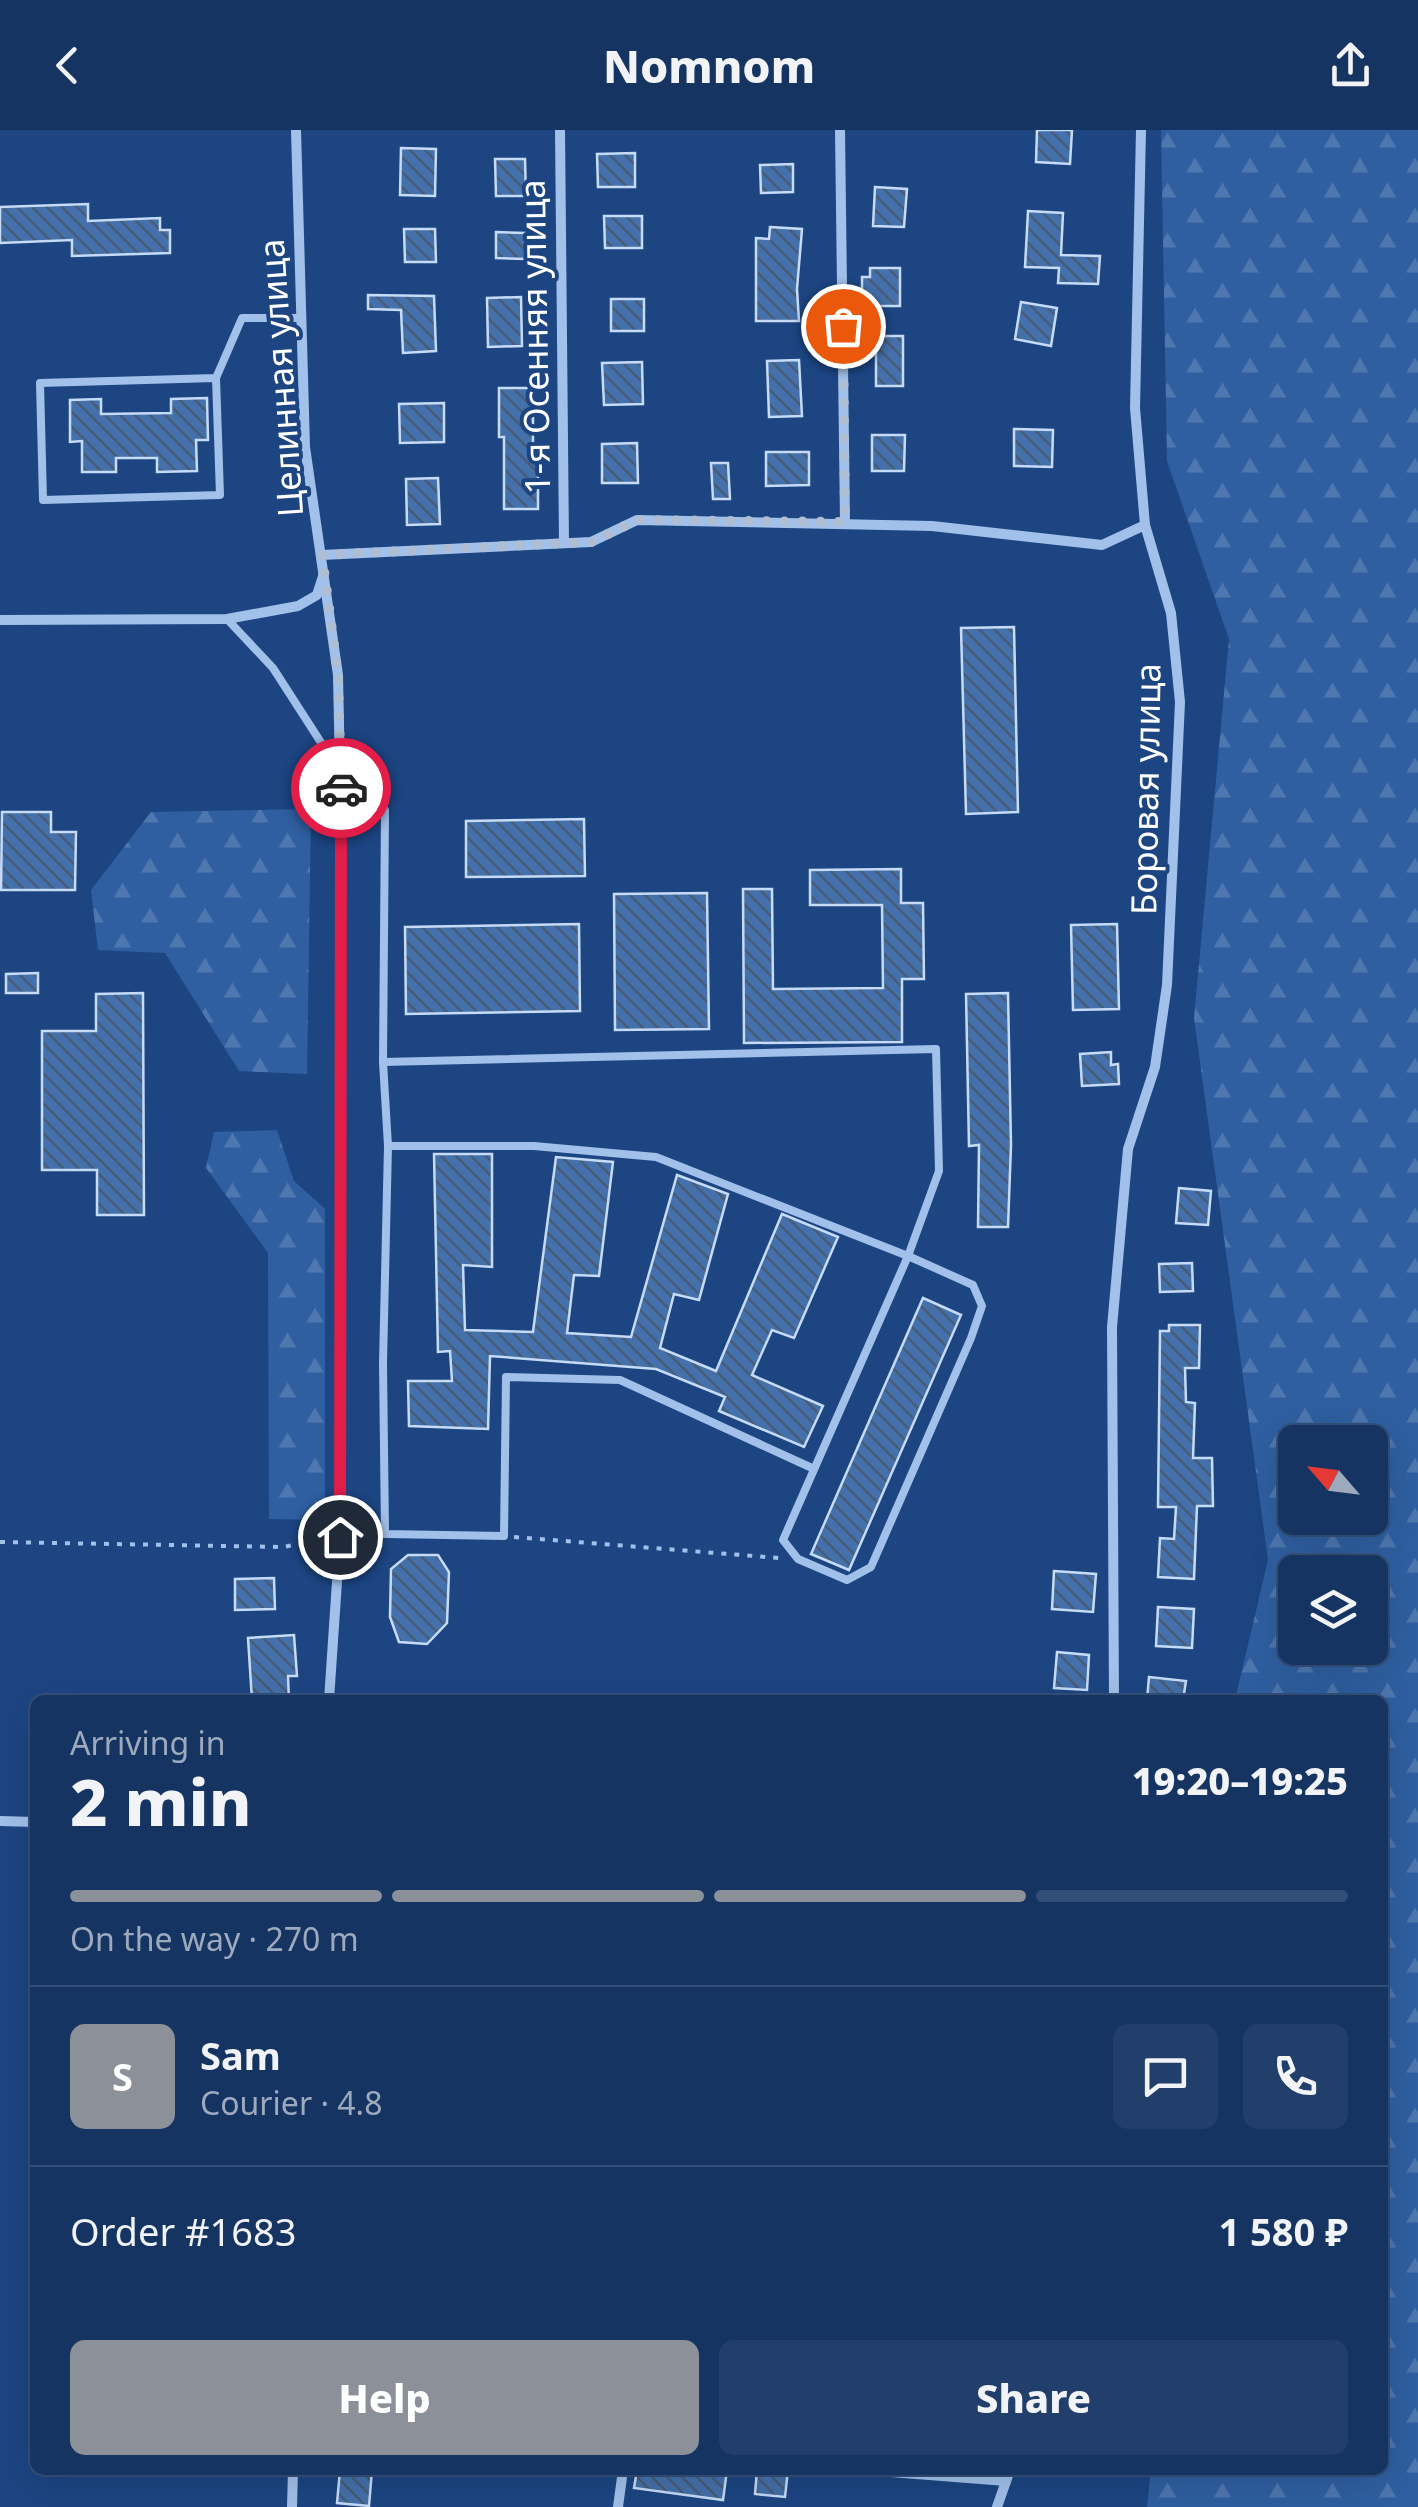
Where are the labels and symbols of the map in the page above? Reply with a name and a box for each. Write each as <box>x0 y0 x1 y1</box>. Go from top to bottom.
street label: 1-я Осенняя улица <box>508 179 560 495</box>
street label: Целинная улица <box>247 237 313 519</box>
pin <box>801 284 886 369</box>
street label: Боровая улица <box>1119 663 1171 915</box>
courier <box>291 738 391 838</box>
north arrow <box>1278 1425 1388 1535</box>
pin <box>298 1495 383 1580</box>

